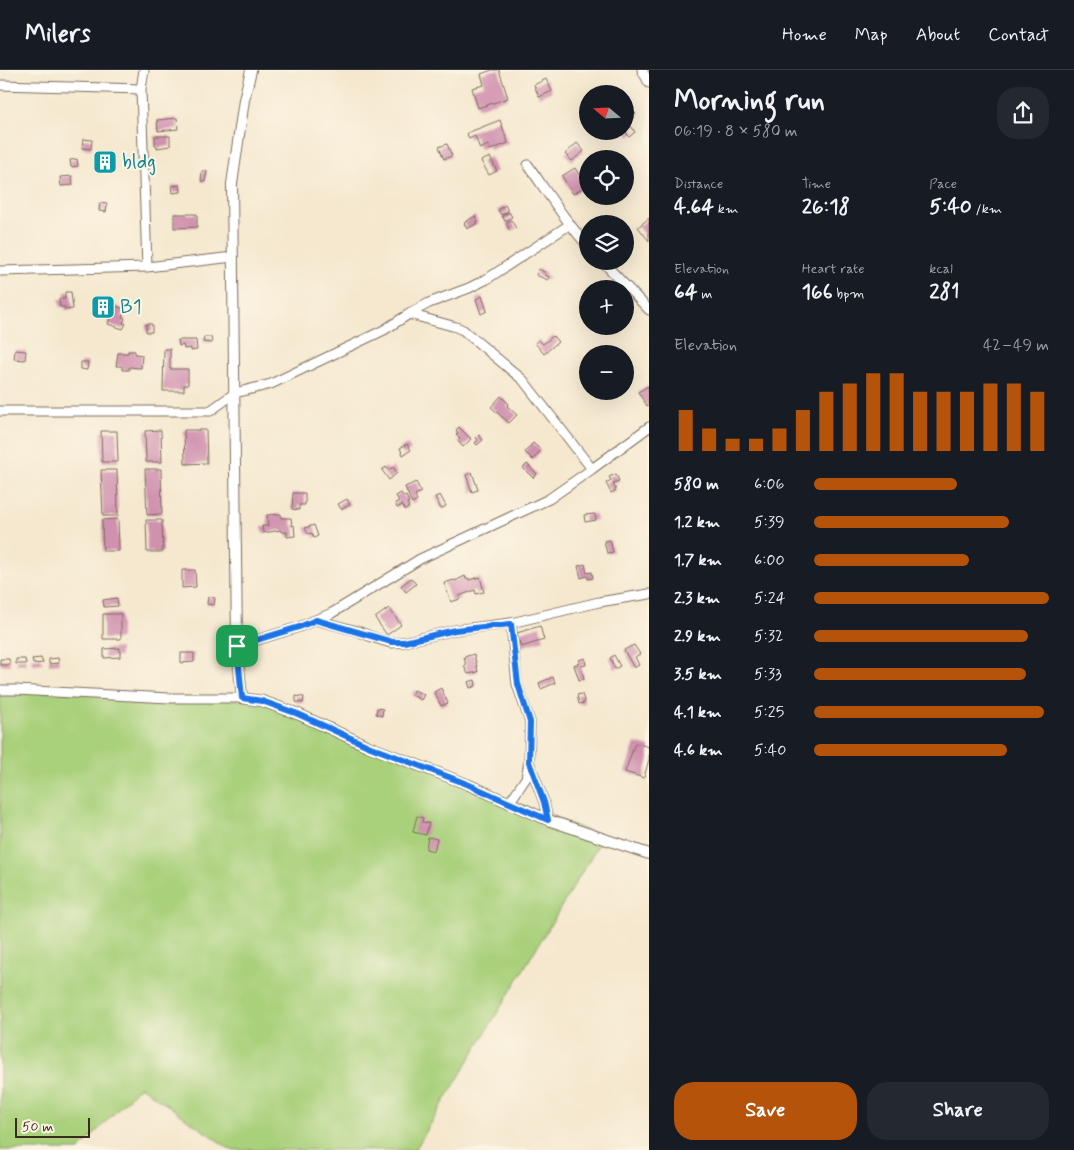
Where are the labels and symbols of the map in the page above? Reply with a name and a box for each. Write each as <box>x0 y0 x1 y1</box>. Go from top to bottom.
north arrow <box>579 85 634 140</box>
building icon: bldg <box>92 149 118 175</box>
place label: bldg <box>122 149 156 176</box>
building icon: B1 <box>90 294 116 320</box>
place label: B1 <box>120 294 142 321</box>
pin <box>216 625 258 667</box>
scale bar <box>15 1115 90 1138</box>

